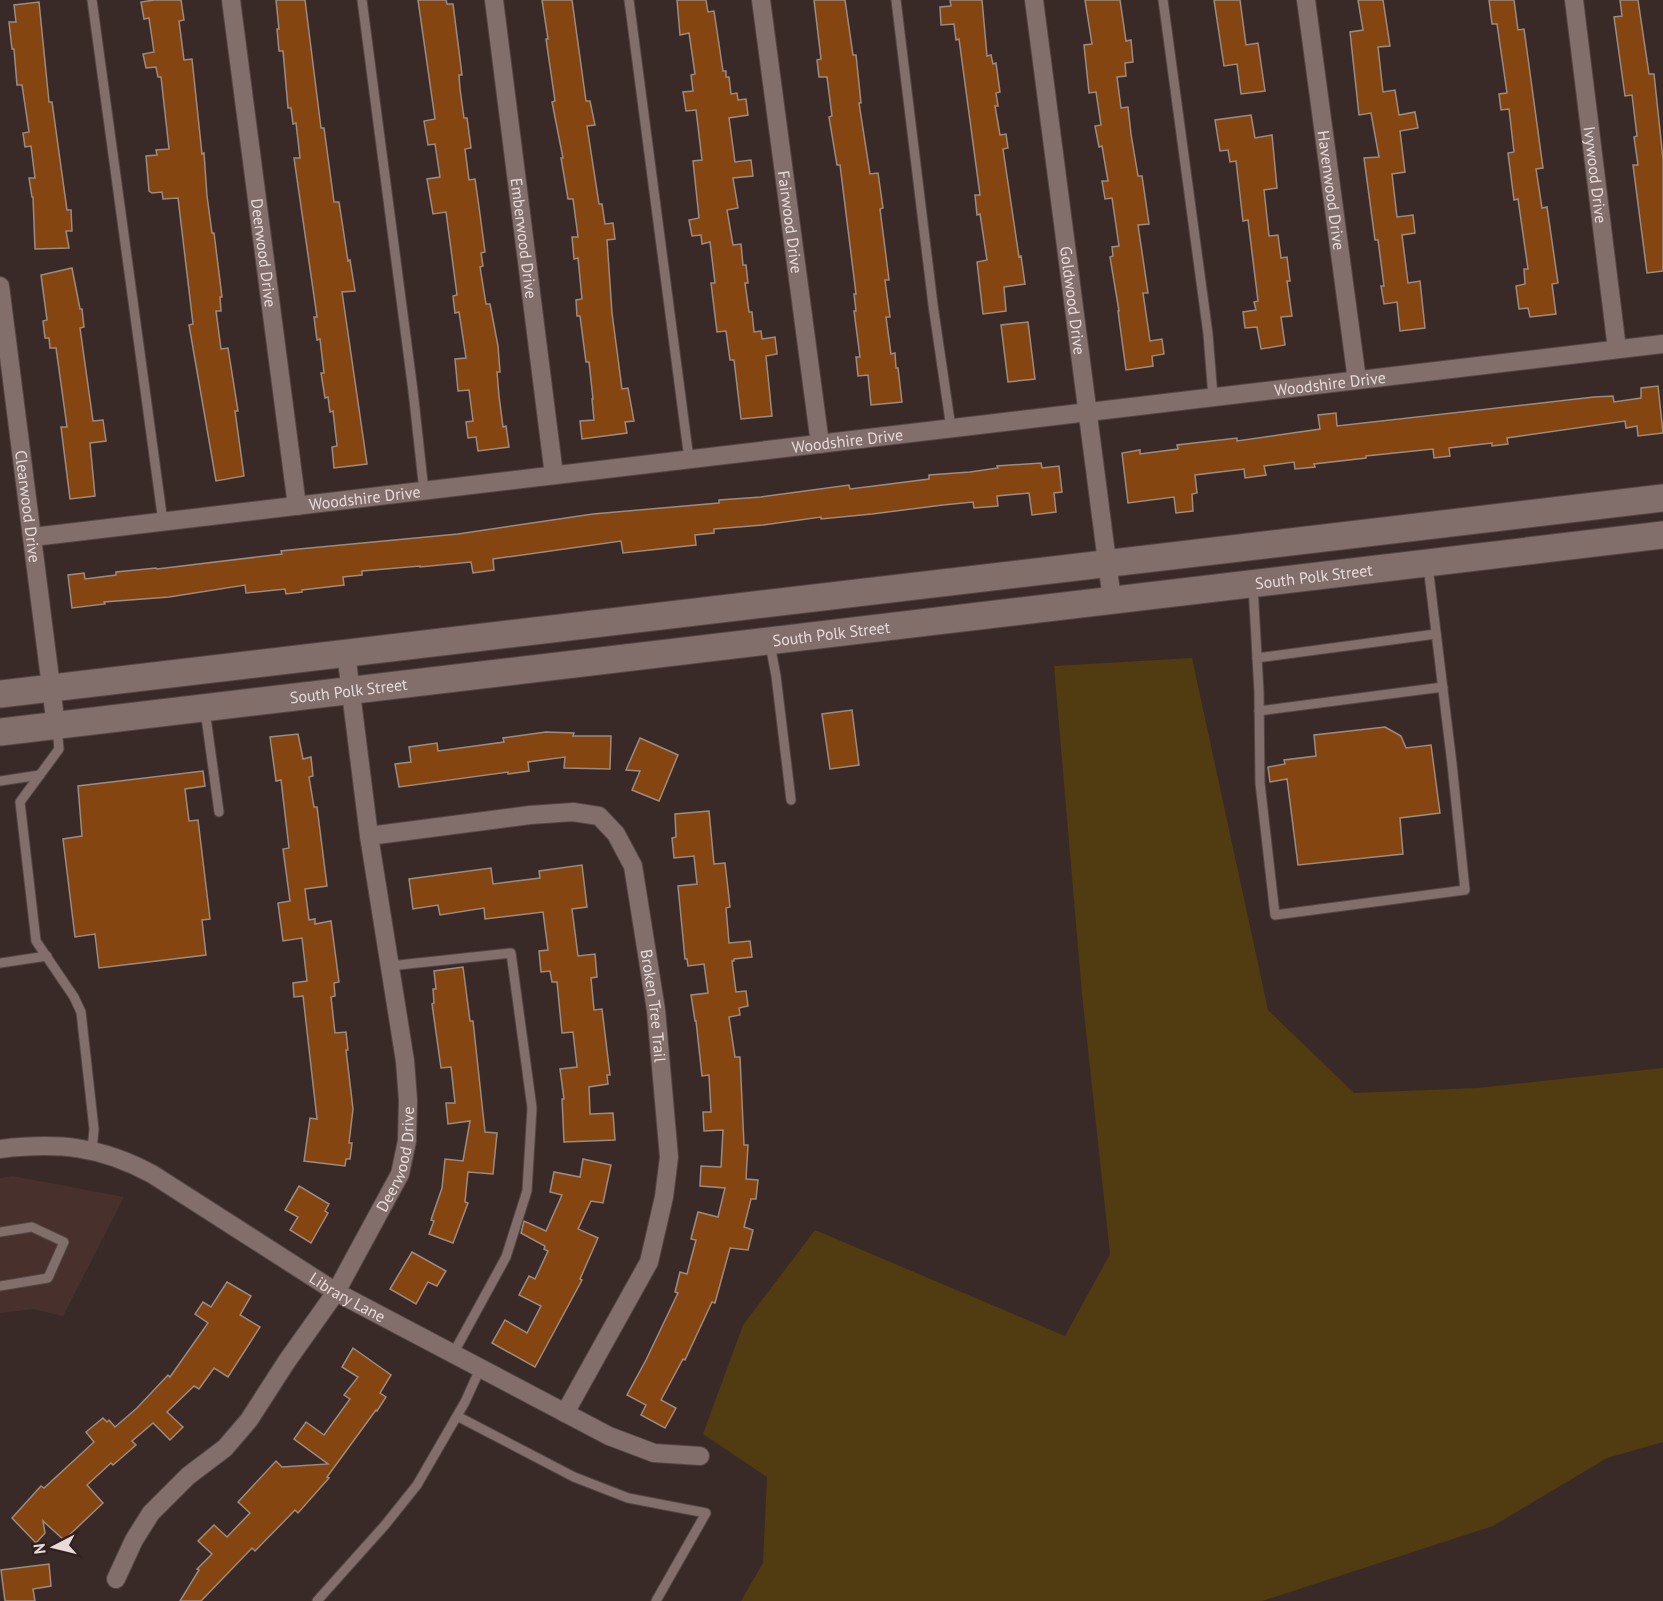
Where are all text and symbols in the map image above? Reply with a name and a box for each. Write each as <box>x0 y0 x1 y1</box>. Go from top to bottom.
street label: Ivywood Drive <box>1580 125 1611 224</box>
street label: Havenwood Drive <box>1314 129 1349 251</box>
street label: Fairwood Drive <box>774 169 807 275</box>
street label: Emberwood Drive <box>507 177 542 300</box>
street label: Deerwood Drive <box>247 197 281 308</box>
street label: Goldwood Drive <box>1056 245 1090 356</box>
street label: Woodshire Drive <box>1273 367 1387 400</box>
street label: Woodshire Drive <box>791 424 904 457</box>
street label: Clearwood Drive <box>11 449 45 563</box>
street label: Woodshire Drive <box>308 481 421 514</box>
street label: South Polk Street <box>1254 559 1374 593</box>
street label: South Polk Street <box>771 617 892 650</box>
street label: South Polk Street <box>289 674 409 708</box>
street label: Broken Tree Trail <box>636 948 671 1063</box>
street label: Deerwood Drive <box>372 1106 418 1215</box>
street label: Library Lane <box>306 1268 389 1326</box>
north arrow <box>24 1517 84 1577</box>
text: N <box>29 1542 50 1555</box>

